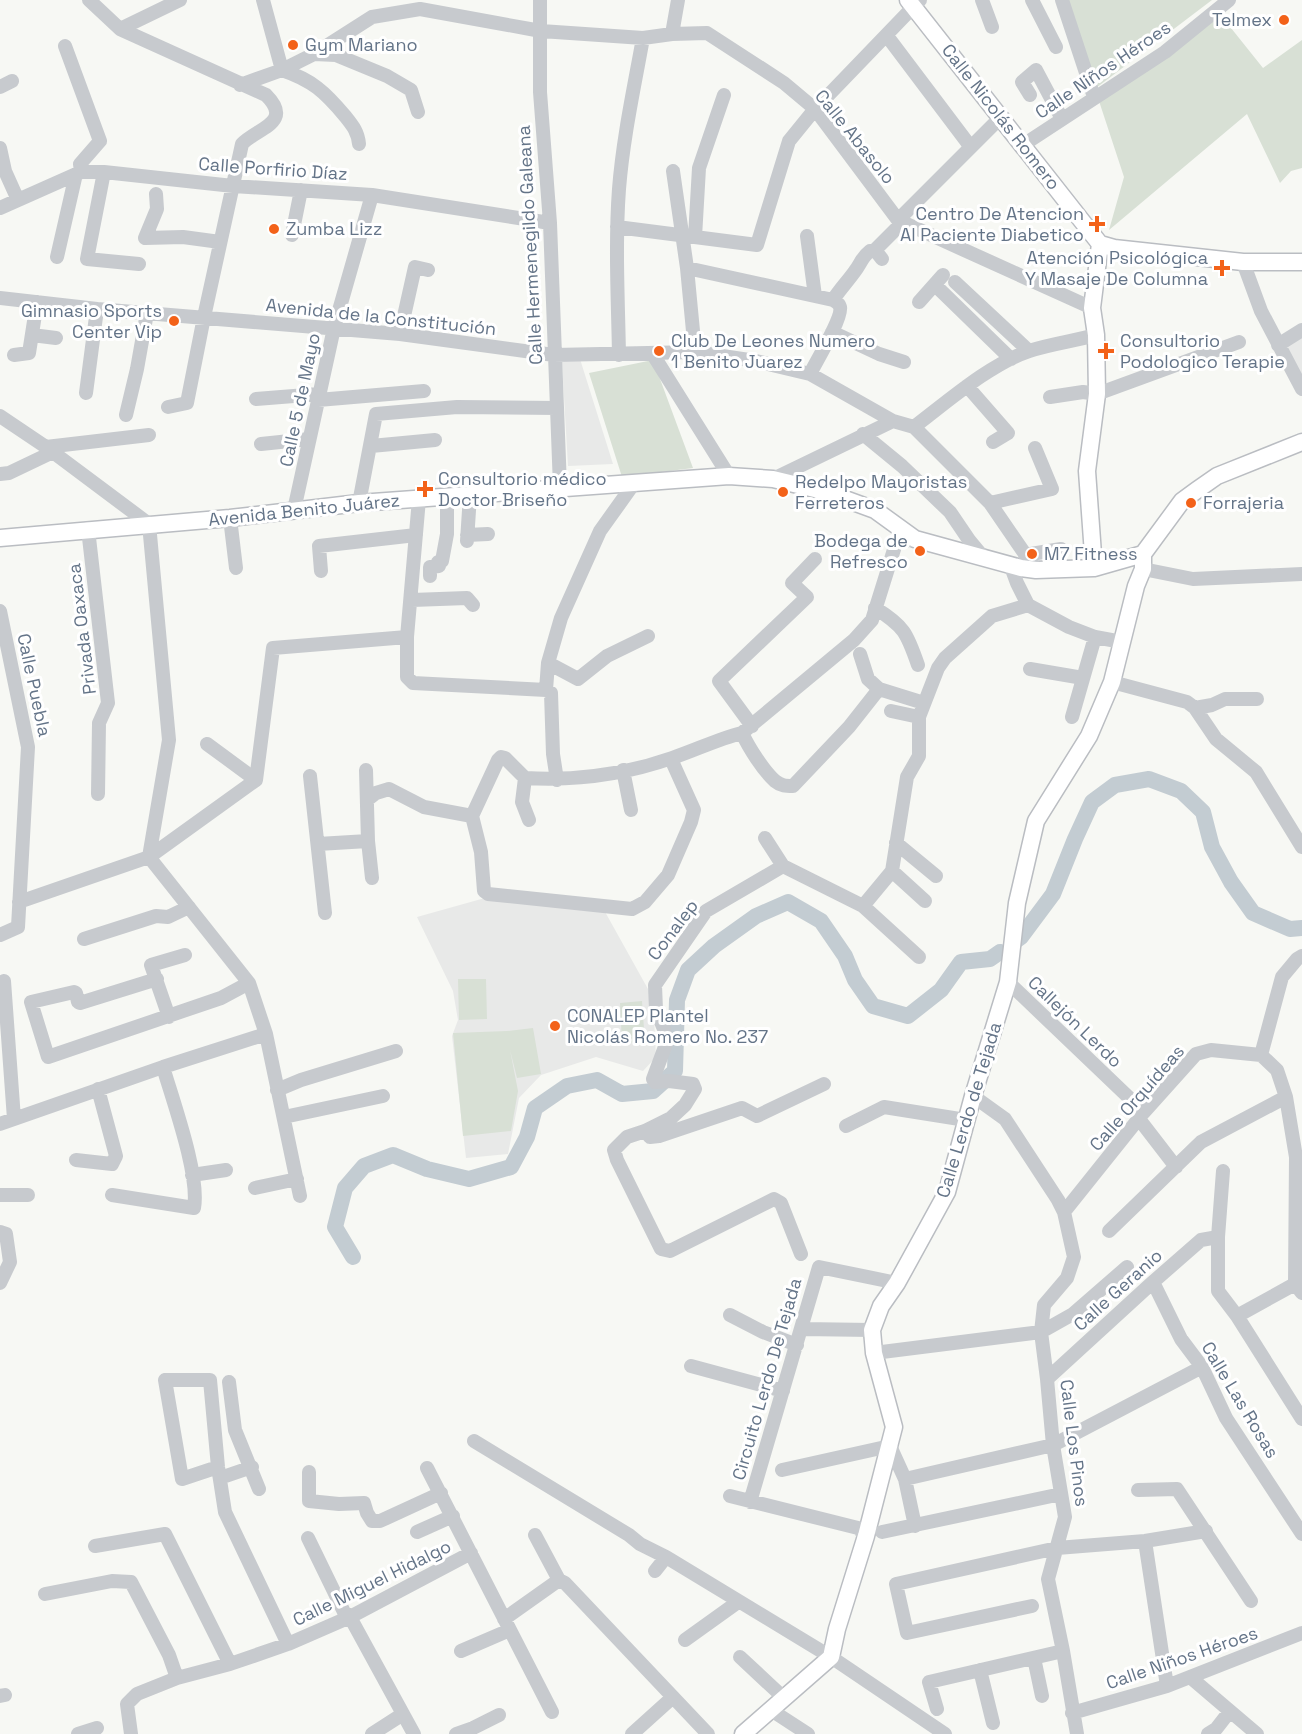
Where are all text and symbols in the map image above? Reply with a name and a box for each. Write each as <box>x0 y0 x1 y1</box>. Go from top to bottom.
place label: Telmex <box>1212 8 1272 31</box>
marker: Telmex <box>1277 13 1291 27</box>
street label: Calle Niños Héroes <box>1030 16 1175 124</box>
place label: Gym Mariano <box>305 33 418 56</box>
marker: Gym Mariano <box>286 38 300 52</box>
street label: Calle Nicolás Romero <box>937 39 1066 194</box>
street label: Calle Abasolo <box>810 85 901 189</box>
street label: Calle Hermenegildo Galeana <box>512 125 547 365</box>
street label: Calle Porfirio Díaz <box>198 152 348 185</box>
place label: Centro De Atencion Al Paciente Diabetico <box>900 202 1084 246</box>
marker: Centro De Atencion Al Paciente Diabetico <box>1088 215 1106 233</box>
place label: Zumba Lizz <box>286 217 382 240</box>
marker: Zumba Lizz <box>267 222 281 236</box>
place label: Atención Psicológica Y Masaje De Columna <box>1025 246 1208 290</box>
marker: Atención Psicológica Y Masaje De Columna <box>1213 259 1231 277</box>
street label: Avenida de la Constitución <box>265 293 497 340</box>
place label: Gimnasio Sports Center Vip <box>21 299 162 343</box>
marker: Gimnasio Sports Center Vip <box>167 314 181 328</box>
place label: Club De Leones Numero 1 Benito Juarez <box>671 329 875 373</box>
place label: Consultorio Podologico Terapie <box>1120 329 1285 373</box>
street label: Calle 5 de Mayo <box>274 331 325 469</box>
marker: Consultorio Podologico Terapie <box>1097 342 1115 360</box>
marker: Club De Leones Numero 1 Benito Juarez <box>652 344 666 358</box>
place label: Consultorio médico Doctor Briseño <box>438 467 607 511</box>
place label: Redelpo Mayoristas Ferreteros <box>795 470 967 514</box>
marker: Consultorio médico Doctor Briseño <box>416 480 434 498</box>
marker: Redelpo Mayoristas Ferreteros <box>776 485 790 499</box>
street label: Avenida Benito Juárez <box>207 488 401 531</box>
place label: Forrajeria <box>1203 491 1284 514</box>
marker: Forrajeria <box>1184 496 1198 510</box>
place label: Bodega de Refresco <box>814 529 908 573</box>
place label: M7 Fitness <box>1044 542 1137 565</box>
marker: Bodega de Refresco <box>913 544 927 558</box>
marker: M7 Fitness <box>1025 547 1039 561</box>
street label: Privada Oaxaca <box>62 562 101 696</box>
street label: Calle Puebla <box>12 631 57 739</box>
street label: Conalep <box>642 895 703 965</box>
street label: Callejón Lerdo <box>1023 971 1127 1072</box>
place label: CONALEP Plantel Nicolás Romero No. 237 <box>567 1004 768 1048</box>
marker: CONALEP Plantel Nicolás Romero No. 237 <box>548 1019 562 1033</box>
street label: Calle Lerdo de Tejada <box>931 1019 1006 1201</box>
street label: Calle Orquídeas <box>1084 1040 1189 1156</box>
street label: Calle Geranio <box>1068 1244 1167 1336</box>
street label: Circuito Lerdo De Tejada <box>727 1275 806 1483</box>
street label: Calle Las Rosas <box>1197 1337 1284 1462</box>
street label: Calle Los Pinos <box>1055 1378 1094 1508</box>
street label: Calle Miguel Hidalgo <box>289 1534 455 1631</box>
street label: Calle Niños Héroes <box>1103 1621 1261 1694</box>

